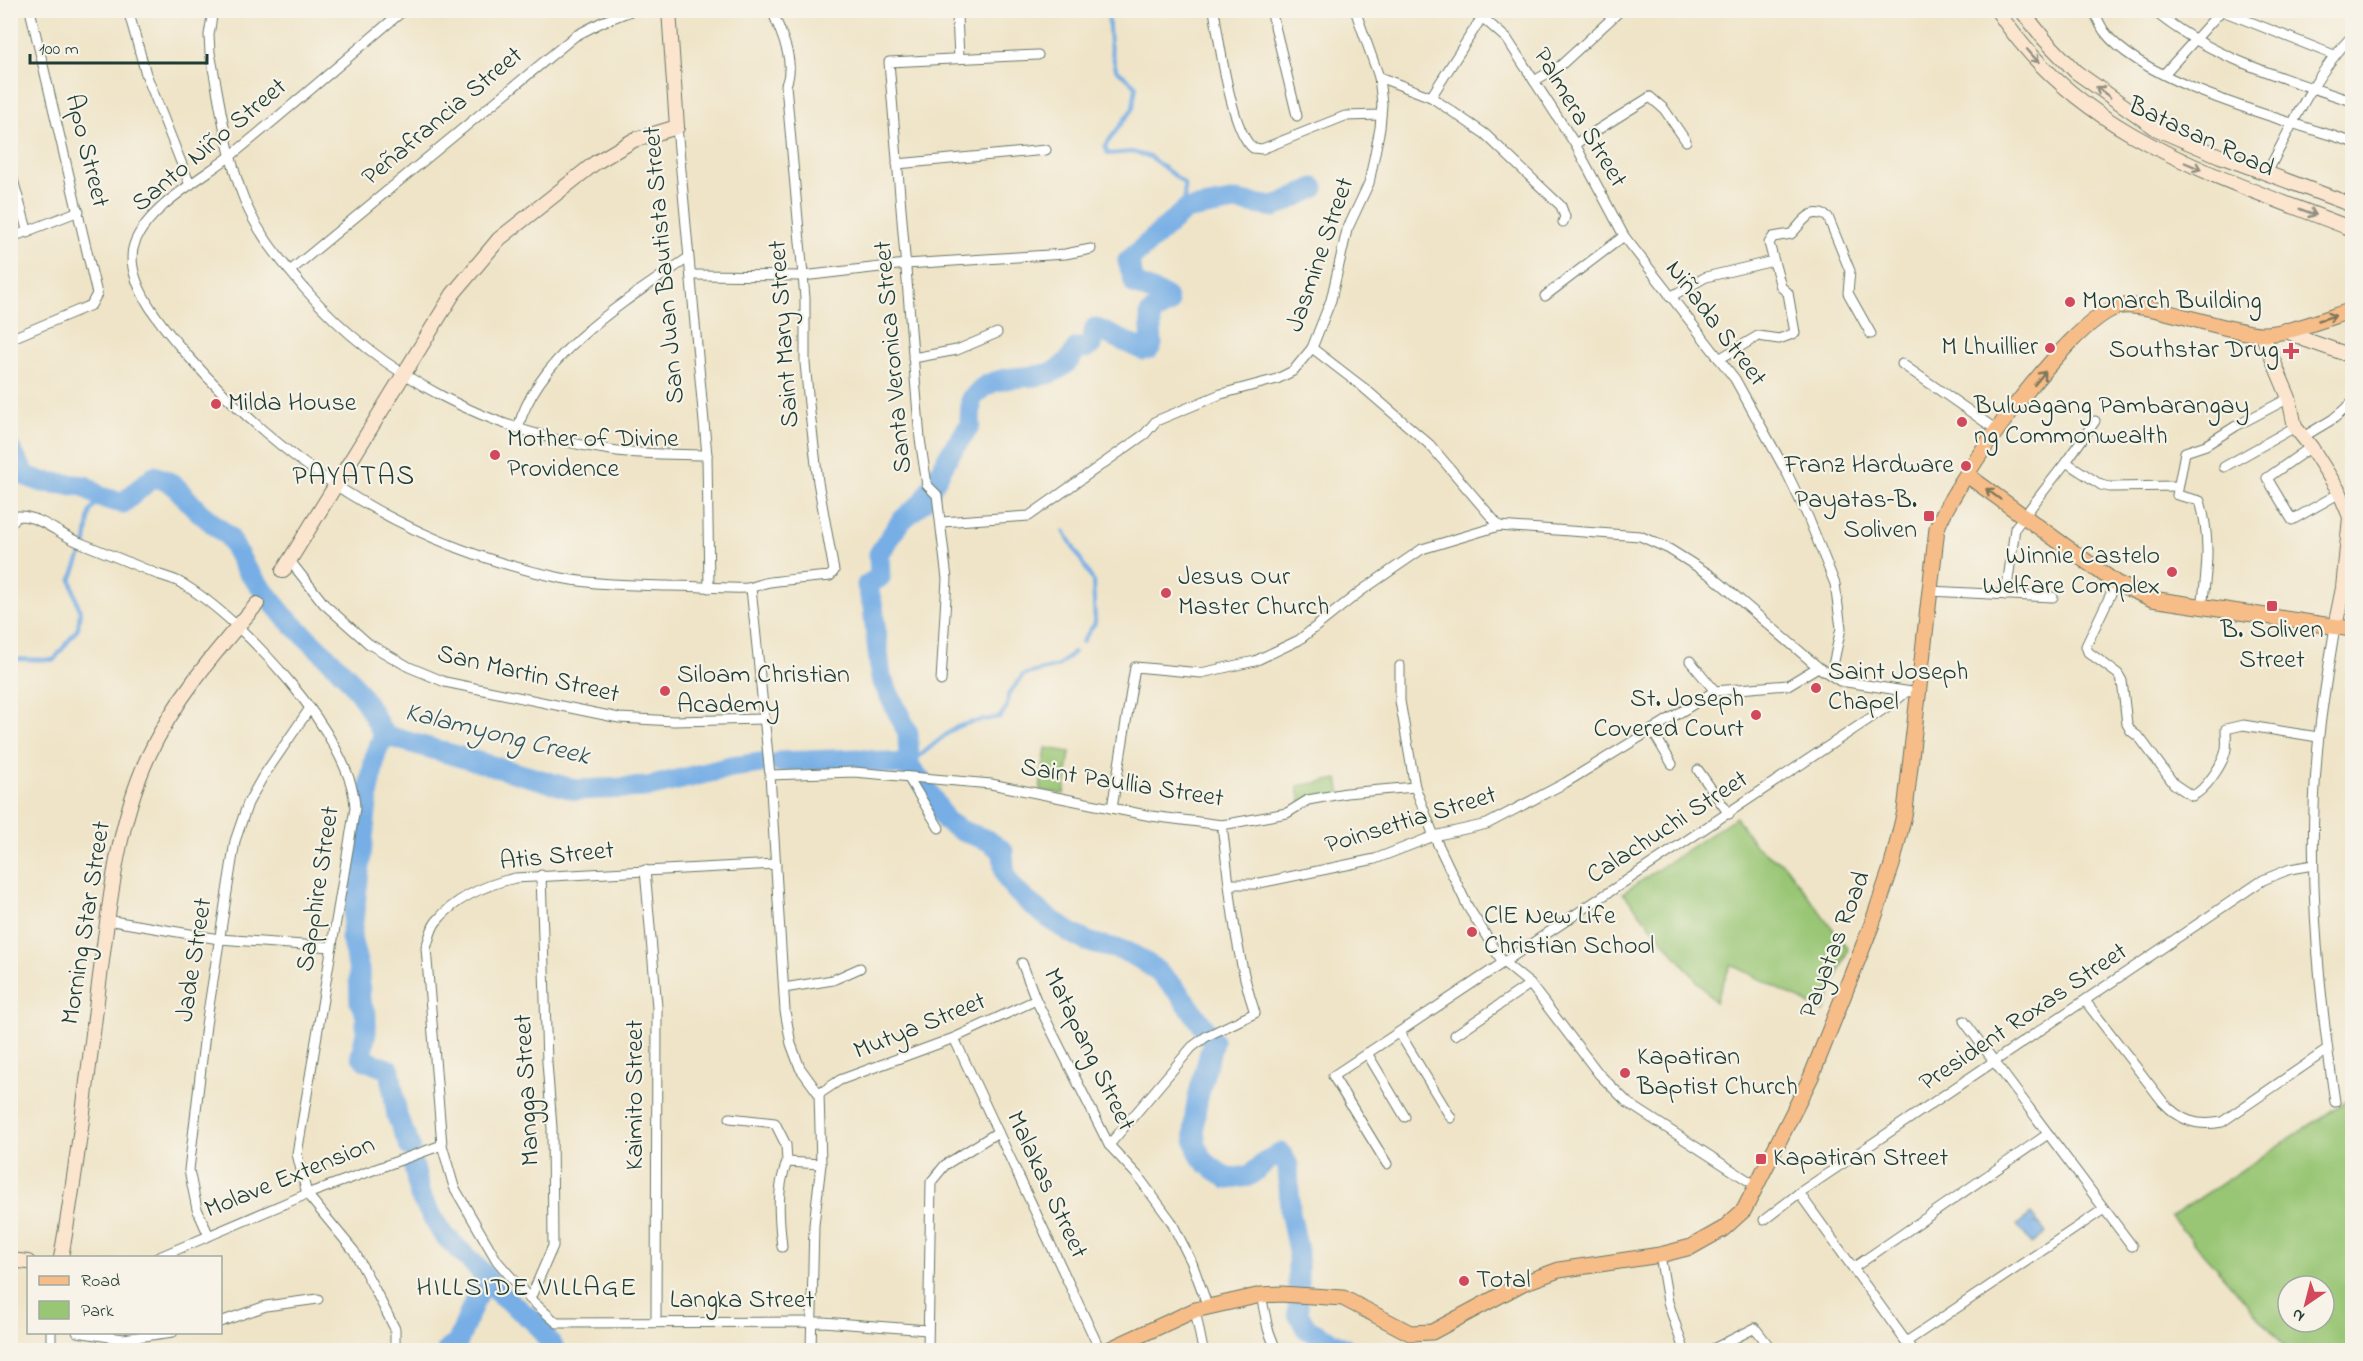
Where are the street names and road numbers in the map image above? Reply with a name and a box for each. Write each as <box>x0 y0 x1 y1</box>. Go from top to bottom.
street label: Peñafrancia Street <box>354 38 532 196</box>
street label: Palmera Street <box>1522 41 1636 196</box>
street label: Santo Niño Street <box>124 69 296 223</box>
street label: Batasan Road <box>2121 87 2281 189</box>
street label: Apo Street <box>54 90 118 212</box>
street label: San Juan Bautista Street <box>634 124 696 405</box>
street label: Jasmine Street <box>1277 172 1365 337</box>
street label: Saint Mary Street <box>759 239 811 429</box>
street label: Santa Veronica Street <box>865 239 923 475</box>
street label: Niñada Street <box>1655 253 1775 395</box>
street label: San Martin Street <box>433 636 623 715</box>
street label: Saint Paullia Street <box>1018 749 1227 819</box>
street label: Calachuchi Street <box>1580 761 1757 895</box>
street label: Poinsettia Street <box>1321 777 1502 865</box>
street label: Sapphire Street <box>287 803 351 974</box>
street label: Morning Star Street <box>52 818 122 1027</box>
street label: Atis Street <box>498 832 616 882</box>
street label: Payatas Road <box>1790 865 1882 1024</box>
street label: Jade Street <box>166 895 224 1025</box>
street label: President Roxas Street <box>1912 934 2136 1102</box>
street label: Matapang Street <box>1032 962 1144 1138</box>
street label: Mutya Street <box>848 983 992 1071</box>
street label: Mangga Street <box>505 1013 551 1167</box>
street label: Kaimito Street <box>617 1020 655 1170</box>
street label: Malakas Street <box>995 1105 1097 1265</box>
street label: Molave Extension <box>199 1127 381 1229</box>
street label: Langka Street <box>670 1282 815 1320</box>

